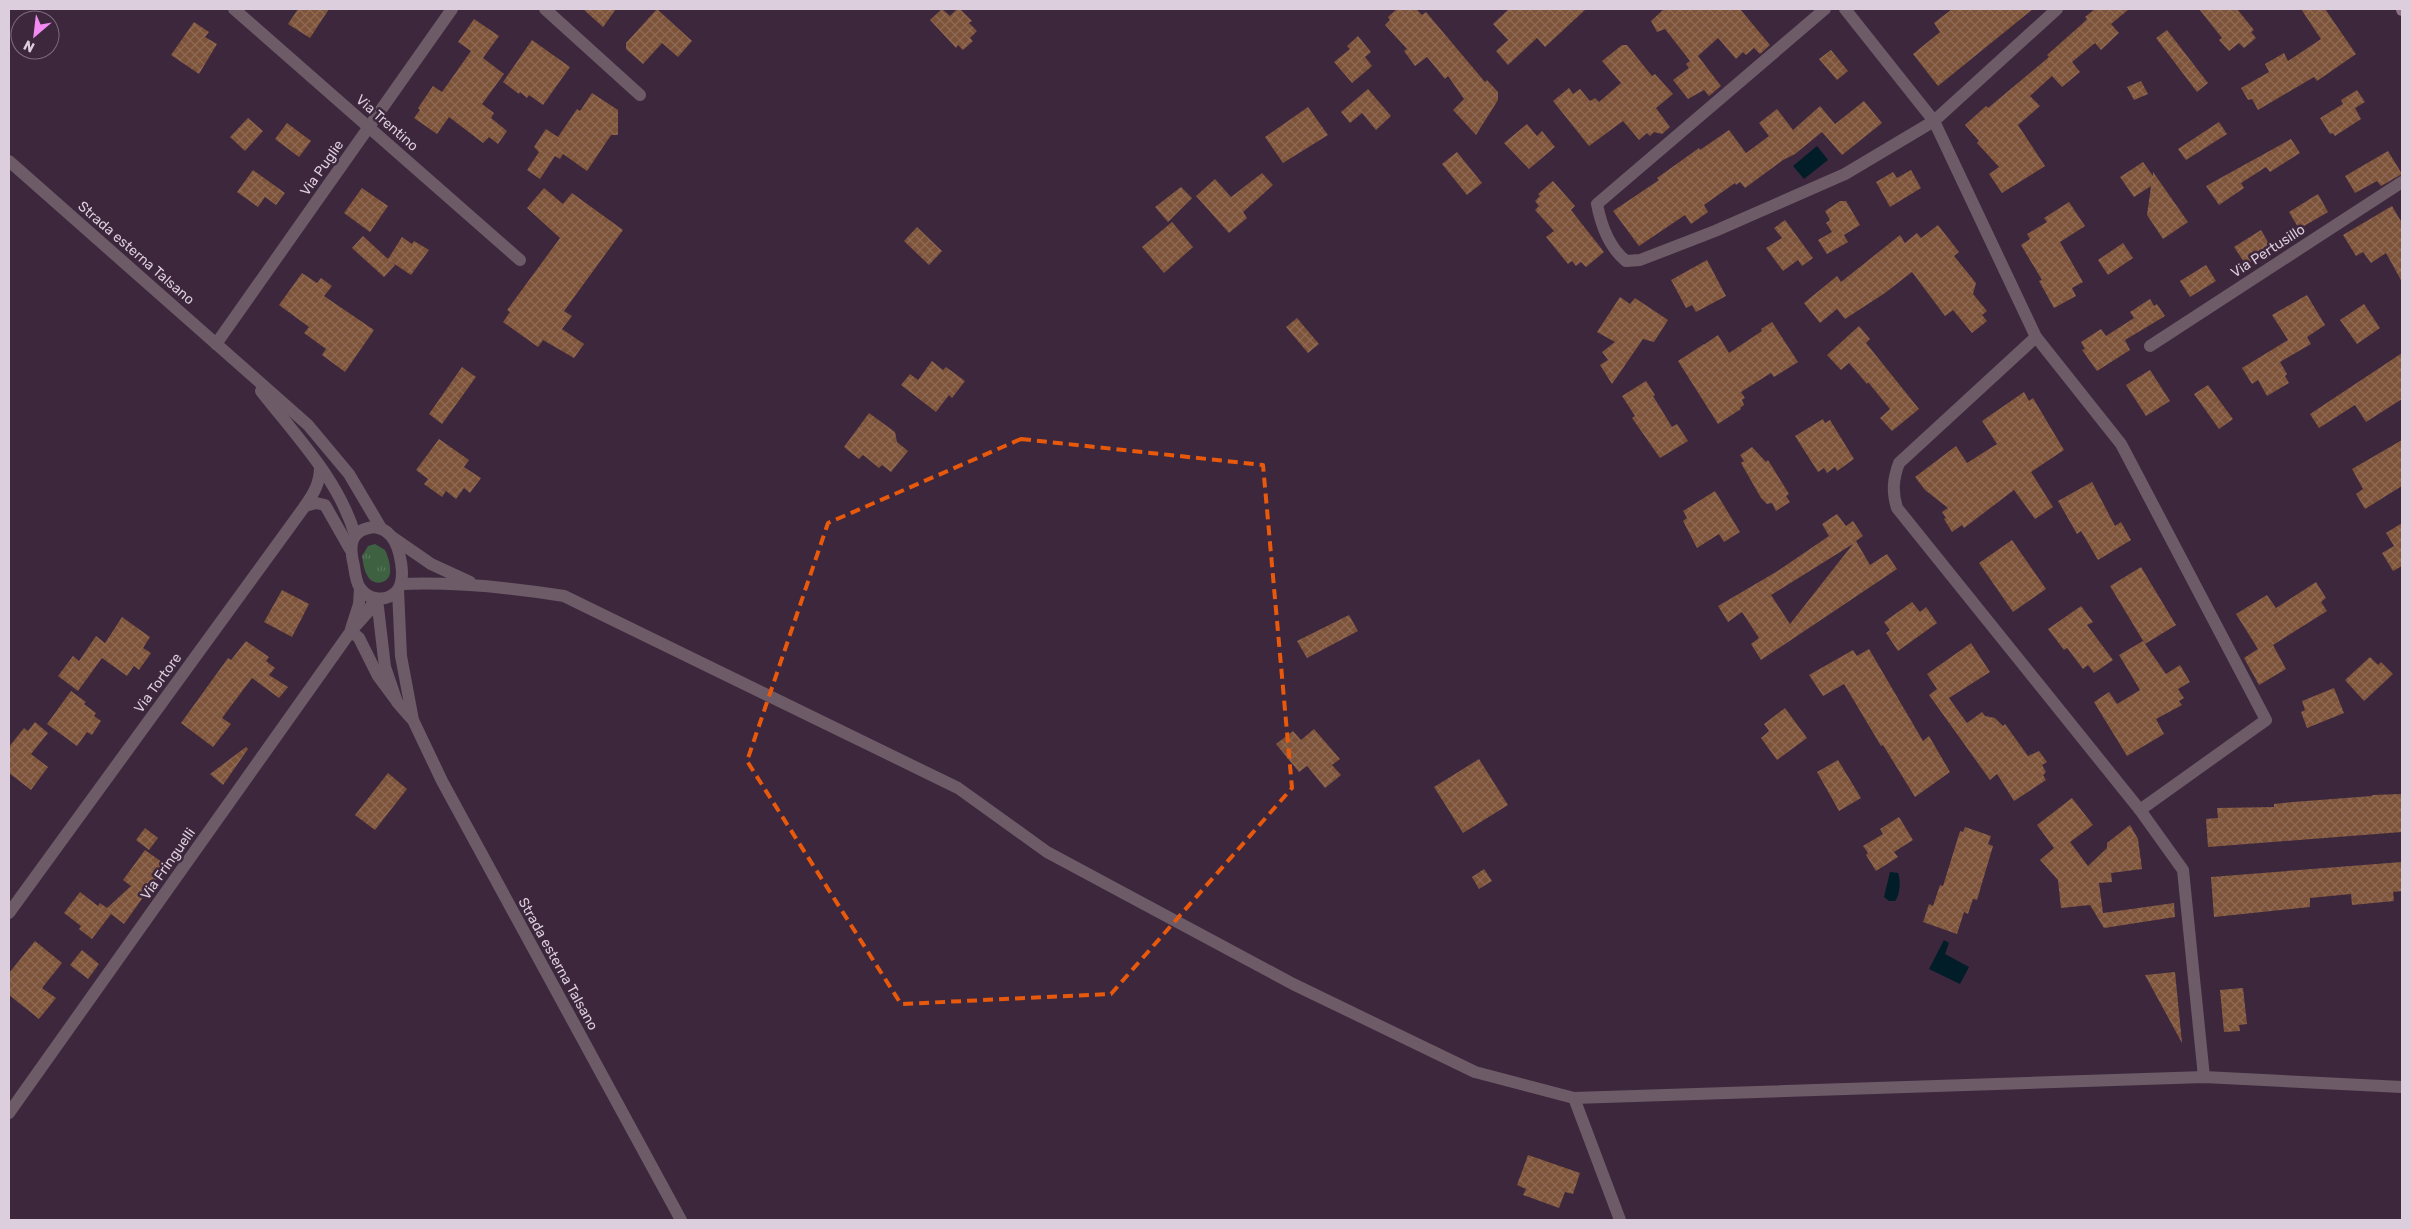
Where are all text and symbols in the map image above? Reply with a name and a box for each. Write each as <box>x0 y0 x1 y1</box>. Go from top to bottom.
north arrow <box>10 10 60 60</box>
text: N <box>21 36 38 56</box>
street label: Via Trentino <box>352 91 422 155</box>
street label: Via Puglie <box>297 137 347 199</box>
street label: Strada esterna Talsano <box>74 198 198 308</box>
street label: Via Pertusillo <box>2228 221 2308 281</box>
street label: Via Tortore <box>131 650 186 716</box>
street label: Via Fringuelli <box>137 825 199 903</box>
street label: Strada esterna Talsano <box>514 895 602 1033</box>

